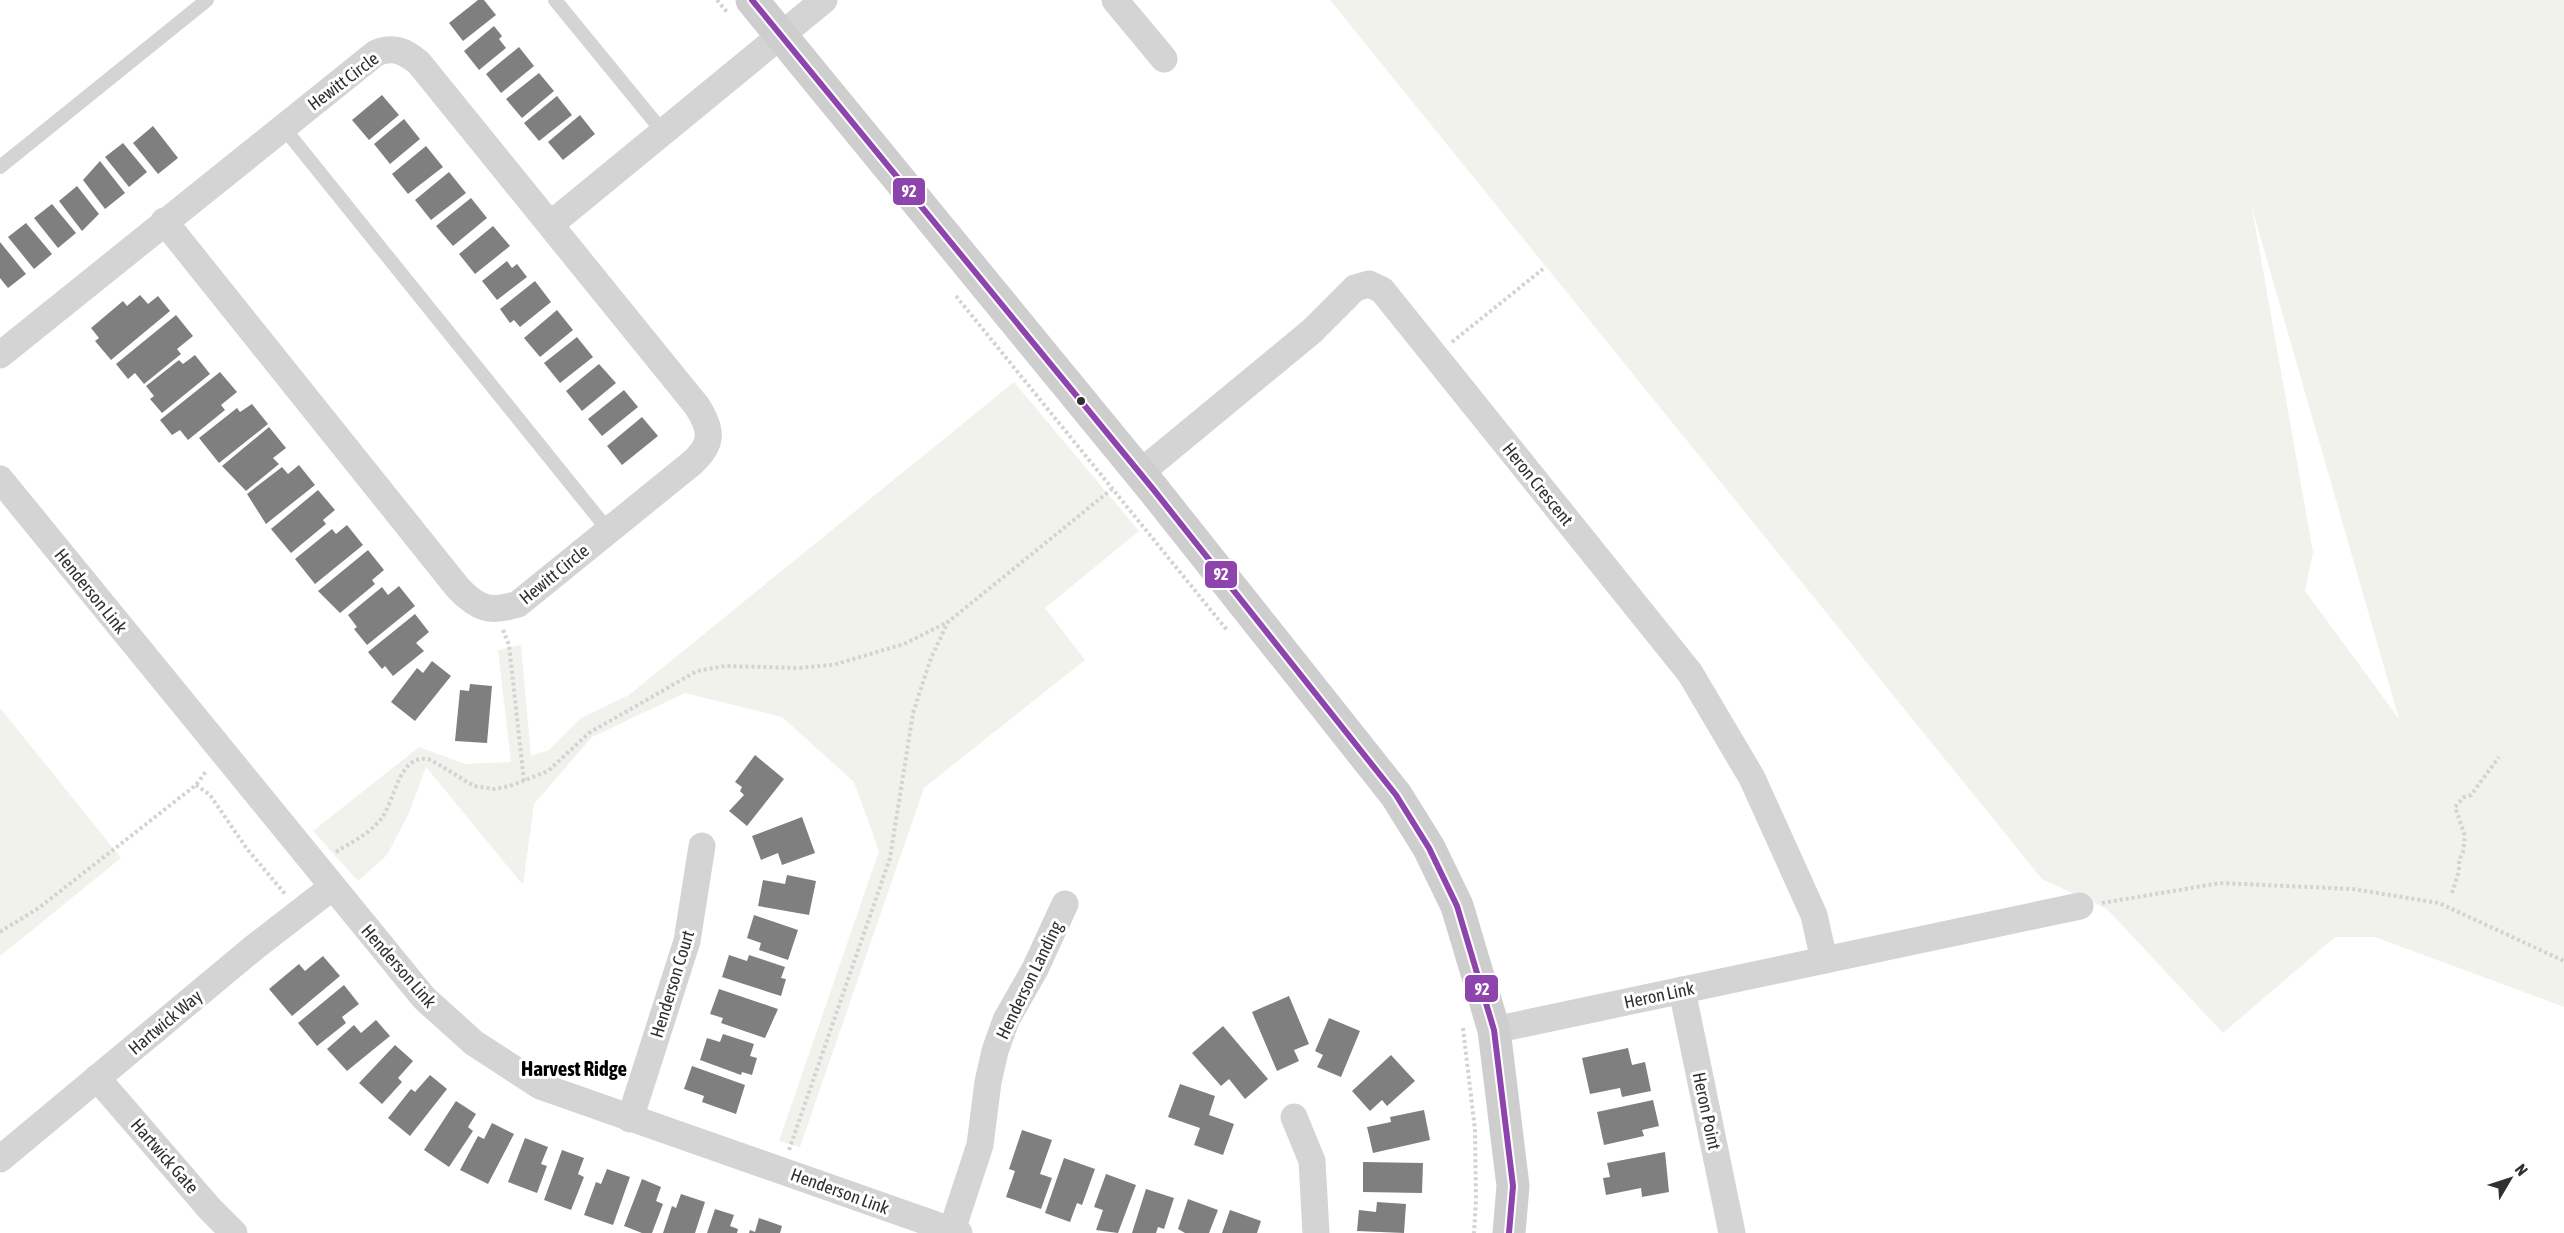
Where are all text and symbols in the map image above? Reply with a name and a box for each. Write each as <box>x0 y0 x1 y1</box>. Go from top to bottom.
street label: Hewitt Circle <box>303 48 383 114</box>
line badge: 92 <box>892 177 926 206</box>
text: 92 <box>901 182 917 200</box>
unlabelled marker <box>1075 395 1087 407</box>
street label: Heron Crescent <box>1498 438 1578 530</box>
street label: Hewitt Circle <box>515 540 593 608</box>
street label: Henderson Link <box>50 544 132 638</box>
line badge: 92 <box>1204 560 1238 589</box>
text: 92 <box>1213 565 1229 583</box>
street label: Henderson Landing <box>991 917 1067 1042</box>
street label: Henderson Link <box>357 920 441 1012</box>
street label: Henderson Court <box>646 928 698 1040</box>
line badge: 92 <box>1464 974 1499 1003</box>
street label: Heron Link <box>1622 977 1696 1013</box>
text: 92 <box>1474 980 1490 998</box>
street label: Hartwick Way <box>124 985 206 1059</box>
district label: Harvest Ridge <box>521 1056 627 1080</box>
street label: Heron Point <box>1689 1070 1725 1152</box>
street label: Hartwick Gate <box>127 1114 203 1198</box>
north arrow <box>2480 1149 2540 1209</box>
text: N <box>2512 1160 2532 1179</box>
street label: Henderson Link <box>788 1163 892 1219</box>

